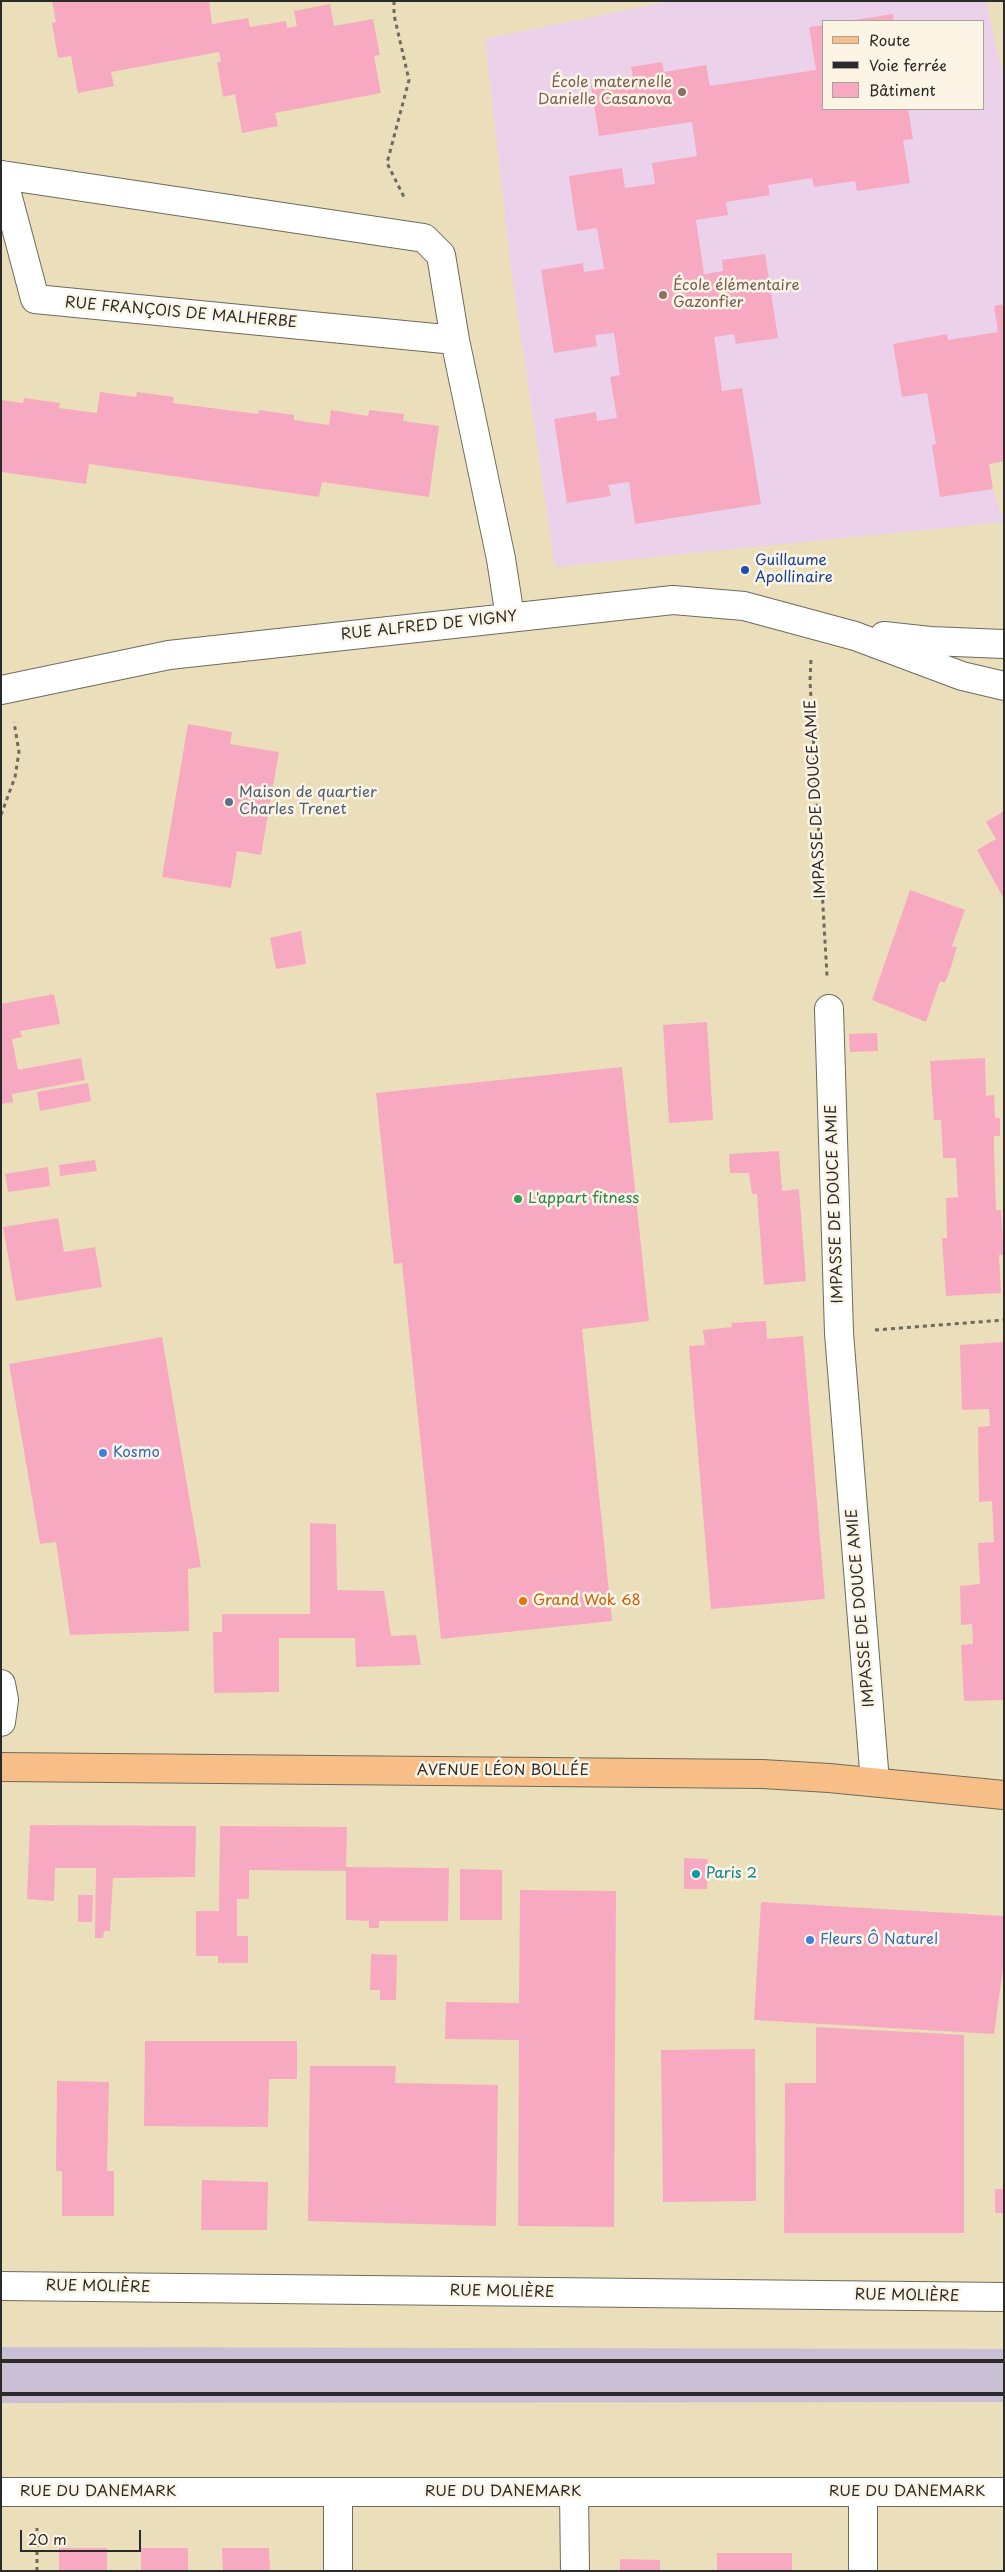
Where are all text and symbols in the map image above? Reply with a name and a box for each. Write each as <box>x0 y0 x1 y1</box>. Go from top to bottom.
legend <box>822 20 985 110</box>
text: Route <box>869 28 910 51</box>
text: Voie ferrée <box>869 53 947 76</box>
place label: École maternelle Danielle Casanova <box>538 74 672 109</box>
text: Bâtiment <box>869 78 936 101</box>
marker: École maternelle Danielle Casanova <box>676 86 688 98</box>
place label: École élémentaire Gazonfier <box>673 277 800 312</box>
marker: École élémentaire Gazonfier <box>657 289 669 301</box>
street label: RUE FRANÇOIS DE MALHERBE <box>64 294 298 332</box>
place label: Guillaume Apollinaire <box>755 552 833 587</box>
marker: Guillaume Apollinaire <box>739 564 751 576</box>
street label: RUE ALFRED DE VIGNY <box>340 608 518 644</box>
street label: IMPASSE DE DOUCE AMIE <box>802 699 830 899</box>
place label: Maison de quartier Charles Trenet <box>239 784 377 819</box>
marker: Maison de quartier Charles Trenet <box>223 796 235 808</box>
street label: IMPASSE DE DOUCE AMIE <box>823 1104 847 1304</box>
place label: L'appart fitness <box>528 1190 639 1208</box>
marker: L'appart fitness <box>512 1193 524 1205</box>
place label: Kosmo <box>113 1444 160 1462</box>
marker: Kosmo <box>97 1447 109 1459</box>
street label: IMPASSE DE DOUCE AMIE <box>843 1508 879 1708</box>
place label: Grand Wok 68 <box>533 1592 641 1610</box>
marker: Grand Wok 68 <box>517 1595 529 1607</box>
street label: AVENUE LÉON BOLLÉE <box>417 1762 589 1780</box>
place label: Paris 2 <box>706 1865 757 1883</box>
marker: Paris 2 <box>690 1868 702 1880</box>
place label: Fleurs Ô Naturel <box>820 1931 938 1949</box>
marker: Fleurs Ô Naturel <box>804 1934 816 1946</box>
street label: RUE MOLIÈRE <box>45 2277 151 2297</box>
street label: RUE MOLIÈRE <box>449 2282 555 2302</box>
street label: RUE MOLIÈRE <box>854 2286 960 2306</box>
street label: RUE DU DANEMARK <box>20 2483 176 2501</box>
street label: RUE DU DANEMARK <box>425 2483 581 2501</box>
street label: RUE DU DANEMARK <box>829 2483 985 2501</box>
scale bar <box>22 2520 144 2552</box>
text: 20 m <box>28 2527 67 2550</box>

